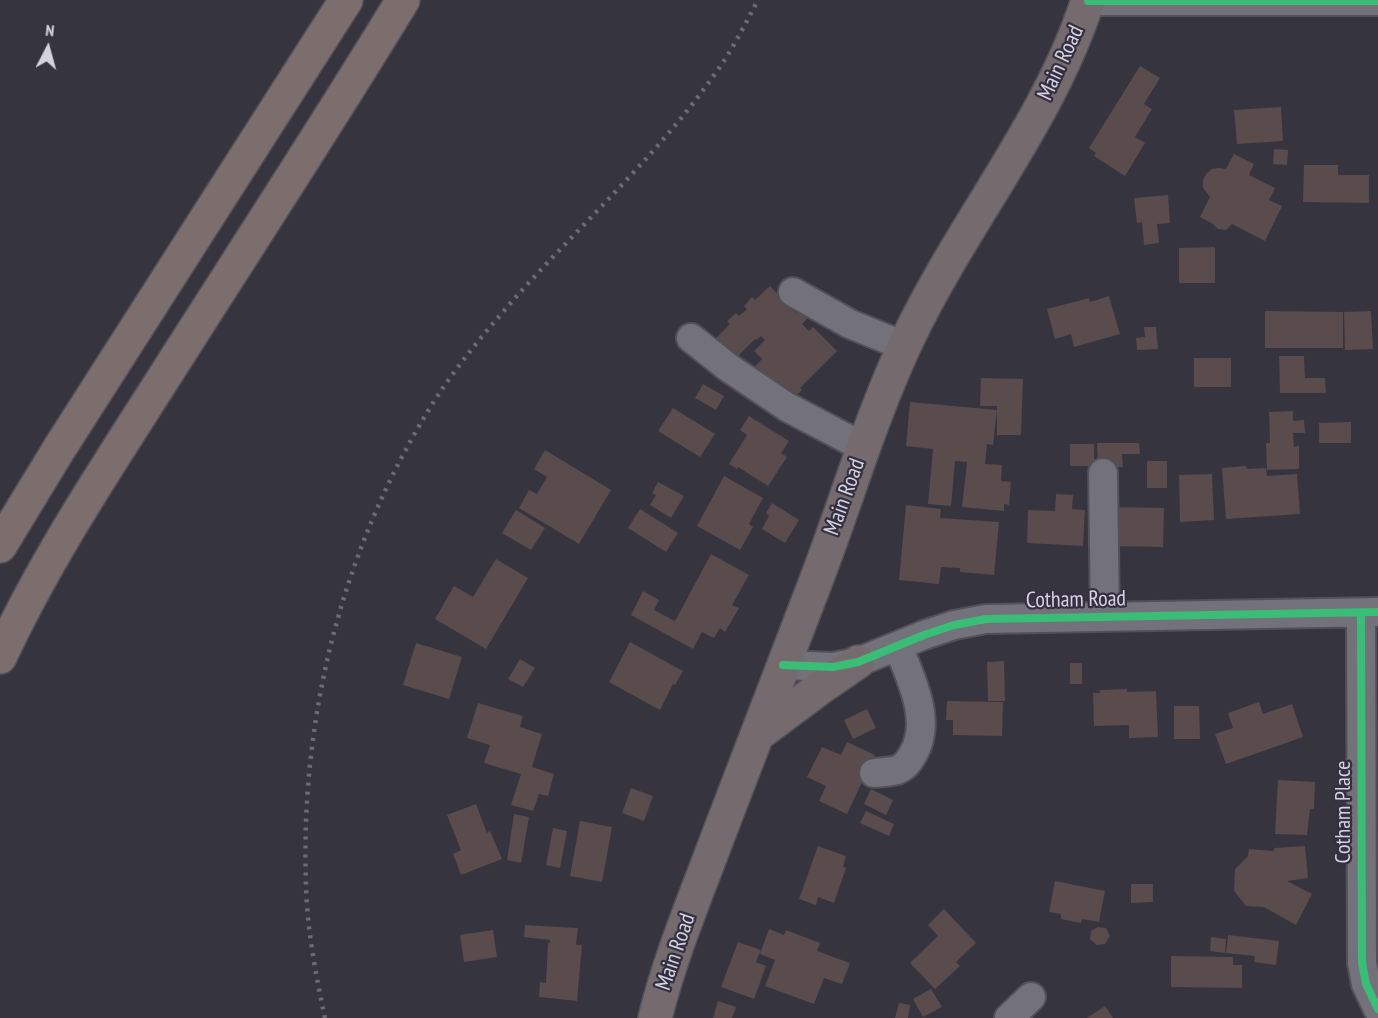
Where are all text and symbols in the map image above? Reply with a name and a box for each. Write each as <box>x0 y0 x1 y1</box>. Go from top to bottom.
north arrow <box>18 18 78 78</box>
text: N <box>45 20 55 40</box>
street label: Main Road <box>1032 21 1090 105</box>
street label: Main Road <box>819 455 871 539</box>
street label: Cotham Road <box>1026 586 1126 614</box>
street label: Cotham Place <box>1331 761 1357 863</box>
street label: Main Road <box>651 910 701 994</box>

